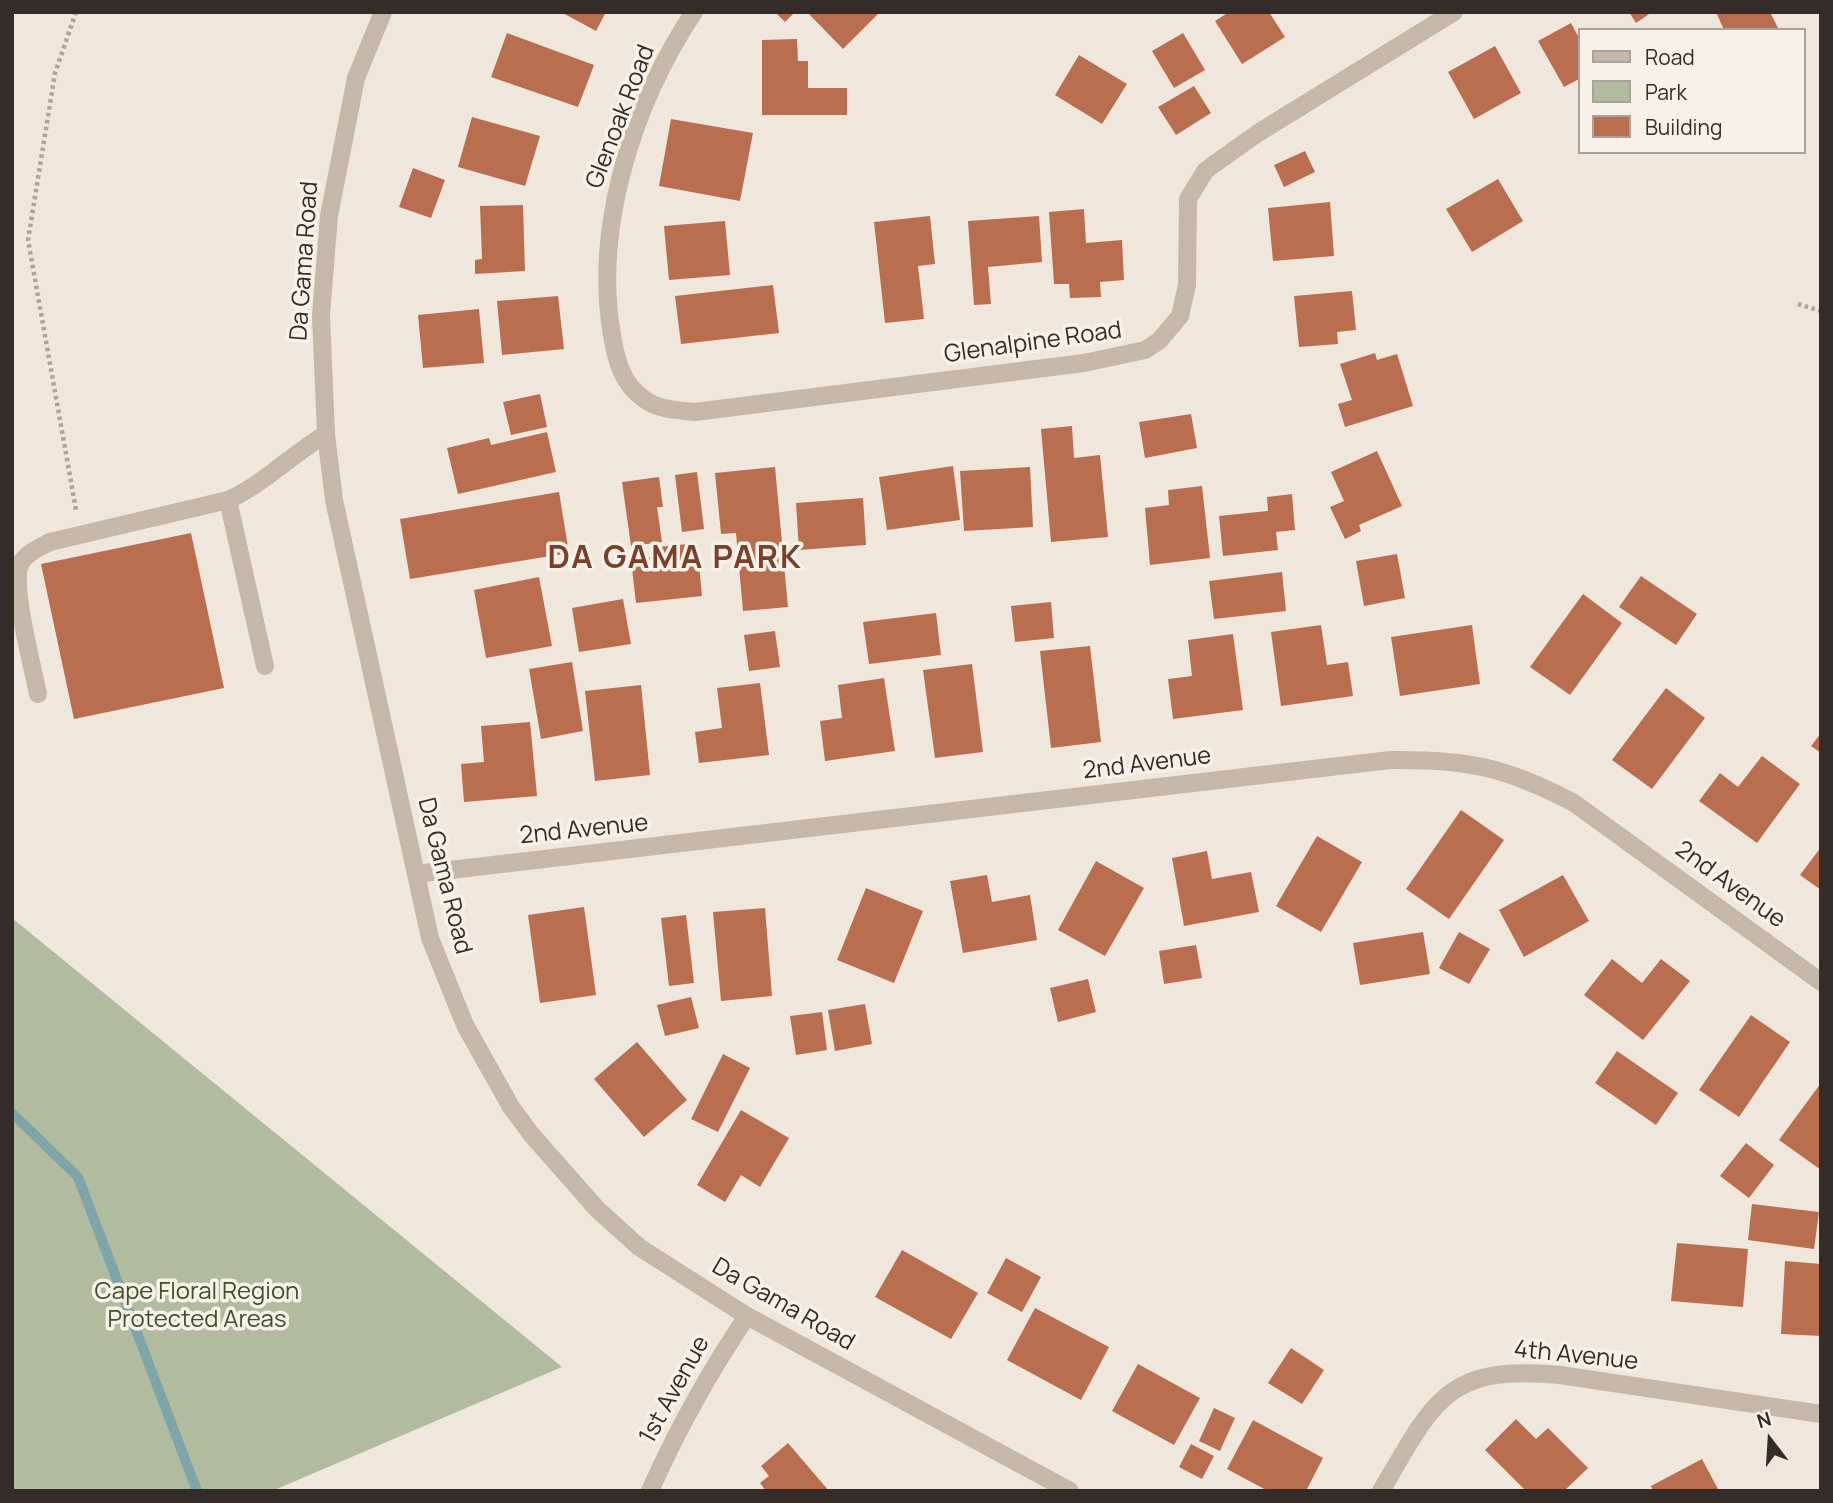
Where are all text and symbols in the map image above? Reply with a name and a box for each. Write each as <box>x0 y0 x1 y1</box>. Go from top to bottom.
legend <box>1577 28 1805 154</box>
street label: Glenoak Road <box>580 41 662 193</box>
text: Road <box>1645 43 1695 71</box>
text: Park <box>1645 78 1687 106</box>
text: Building <box>1645 113 1722 141</box>
street label: Da Gama Road <box>285 180 325 342</box>
street label: Glenalpine Road <box>942 316 1124 370</box>
district label: DA GAMA PARK <box>549 540 801 578</box>
street label: 2nd Avenue <box>1081 742 1213 786</box>
street label: Da Gama Road <box>411 795 477 957</box>
street label: 2nd Avenue <box>518 809 650 851</box>
street label: 2nd Avenue <box>1669 835 1791 935</box>
street label: Da Gama Road <box>707 1253 859 1357</box>
park label: Cape Floral Region Protected Areas <box>95 1278 299 1334</box>
street label: 1st Avenue <box>634 1331 716 1449</box>
street label: 4th Avenue <box>1512 1335 1640 1377</box>
north arrow <box>1735 1405 1805 1475</box>
text: N <box>1754 1405 1774 1434</box>

